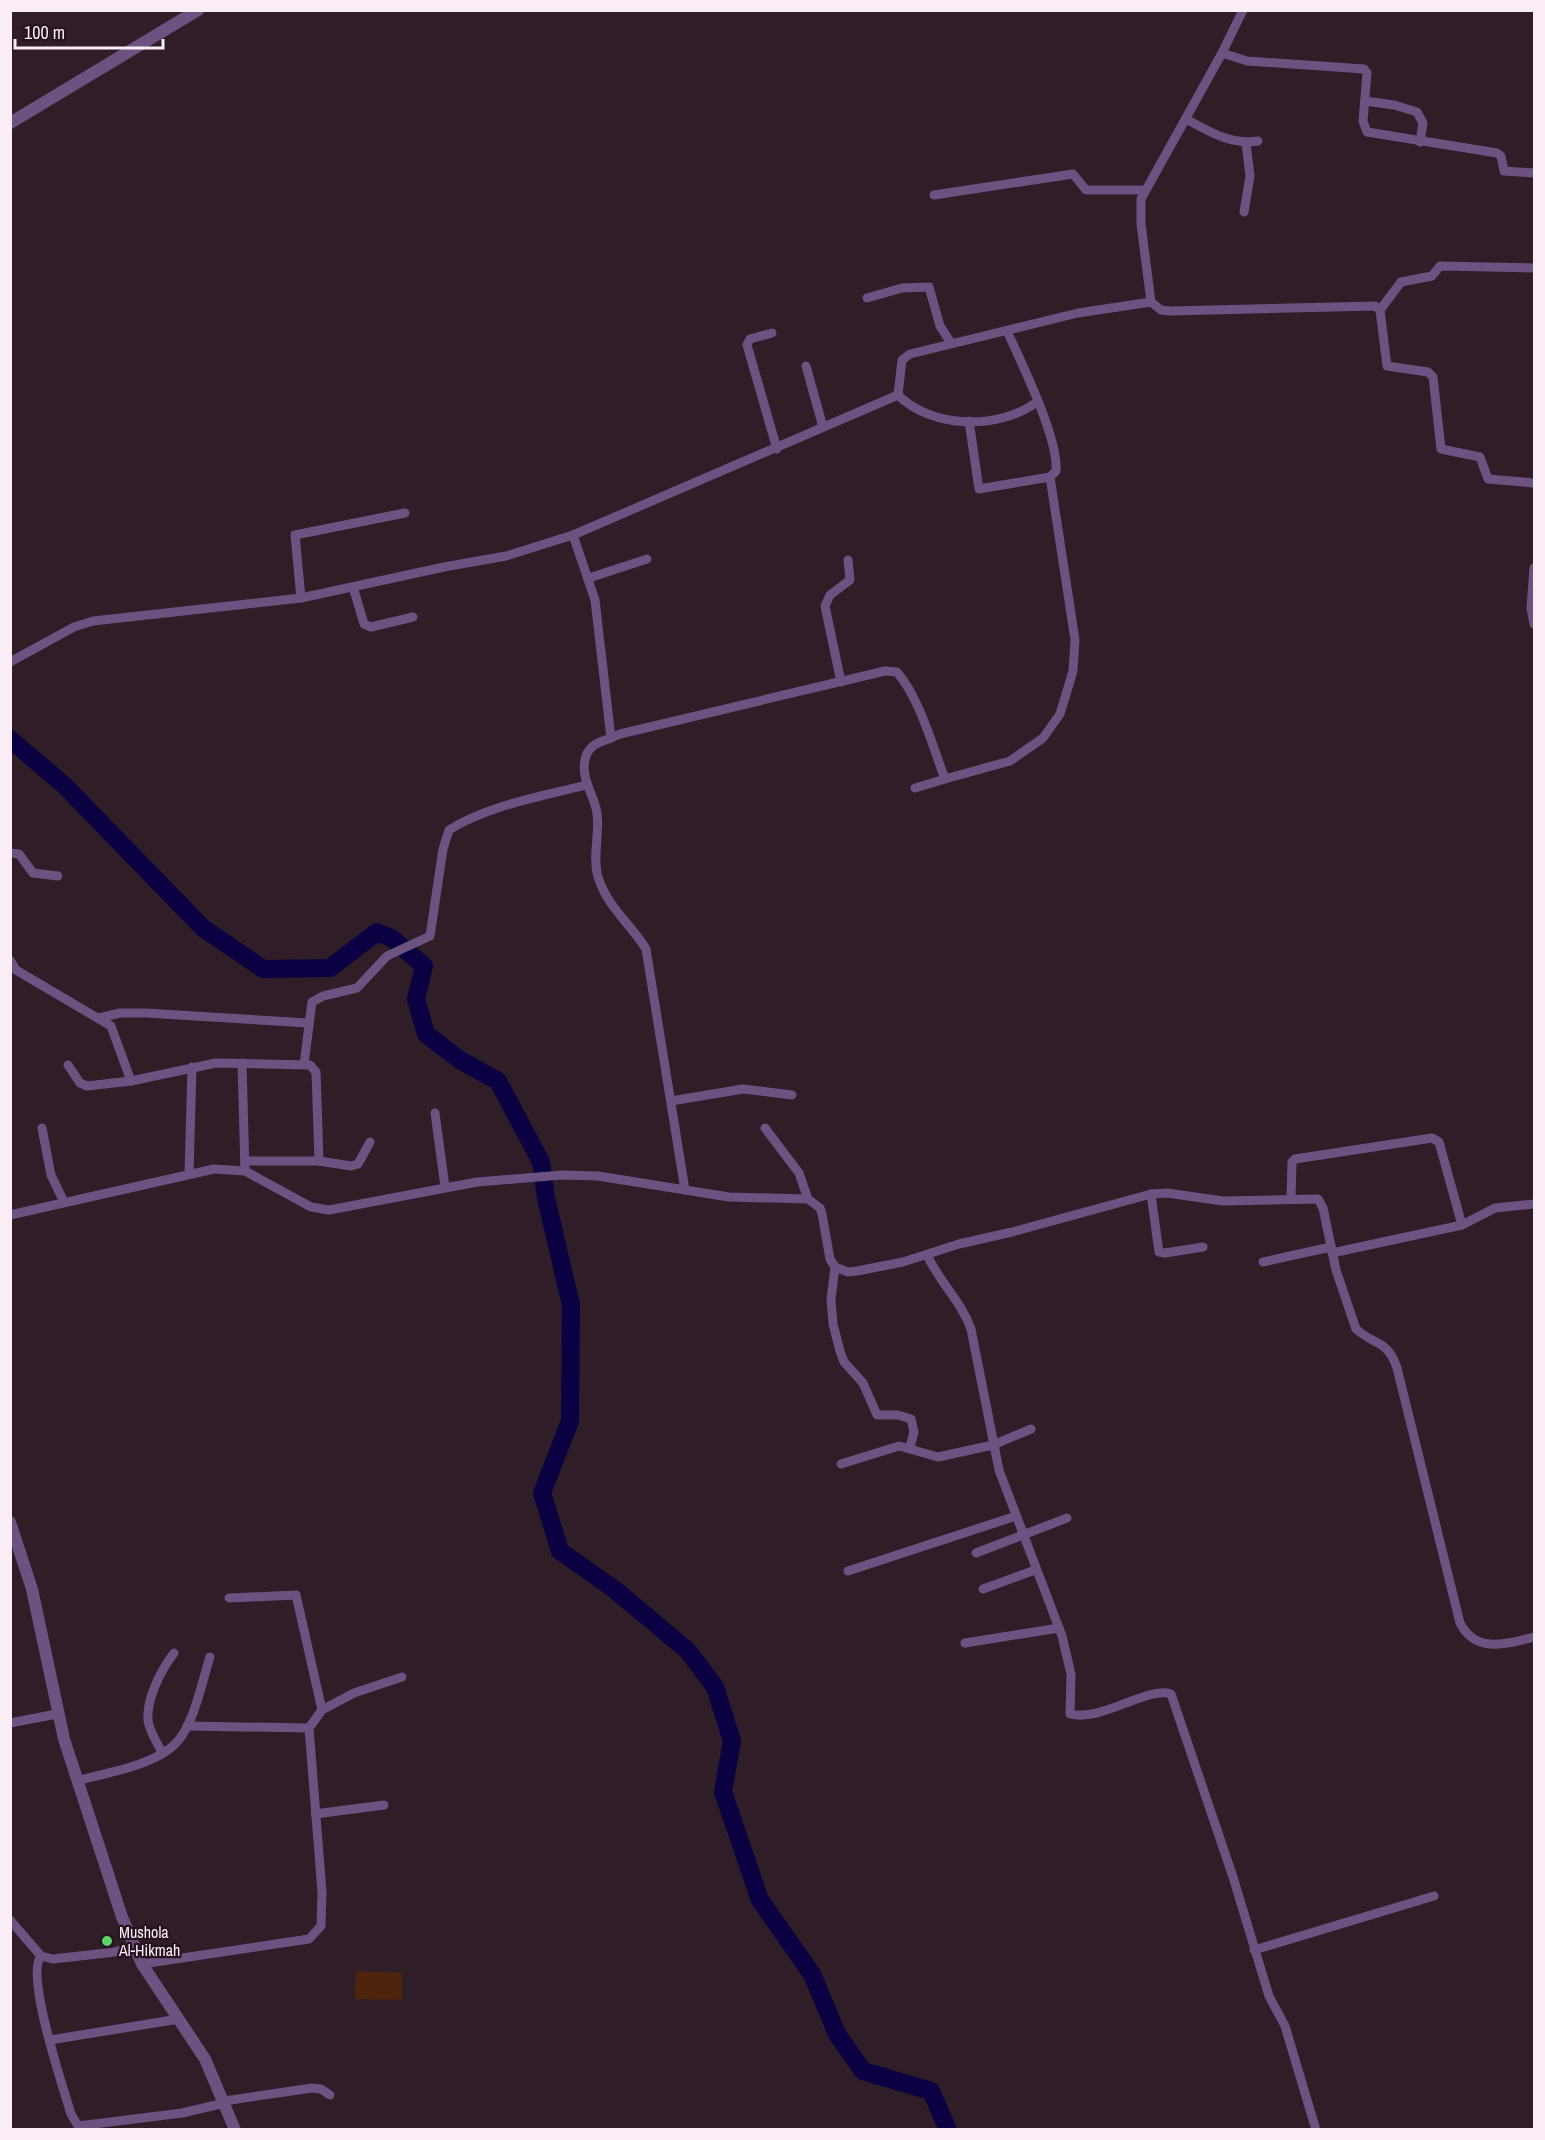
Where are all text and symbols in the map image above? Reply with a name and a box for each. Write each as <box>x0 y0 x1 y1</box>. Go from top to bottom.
scale bar <box>15 12 164 50</box>
text: 100 m <box>24 20 65 45</box>
place label: Mushola Al-Hikmah <box>118 1921 180 1961</box>
marker: Mushola Al-Hikmah <box>100 1934 114 1948</box>

